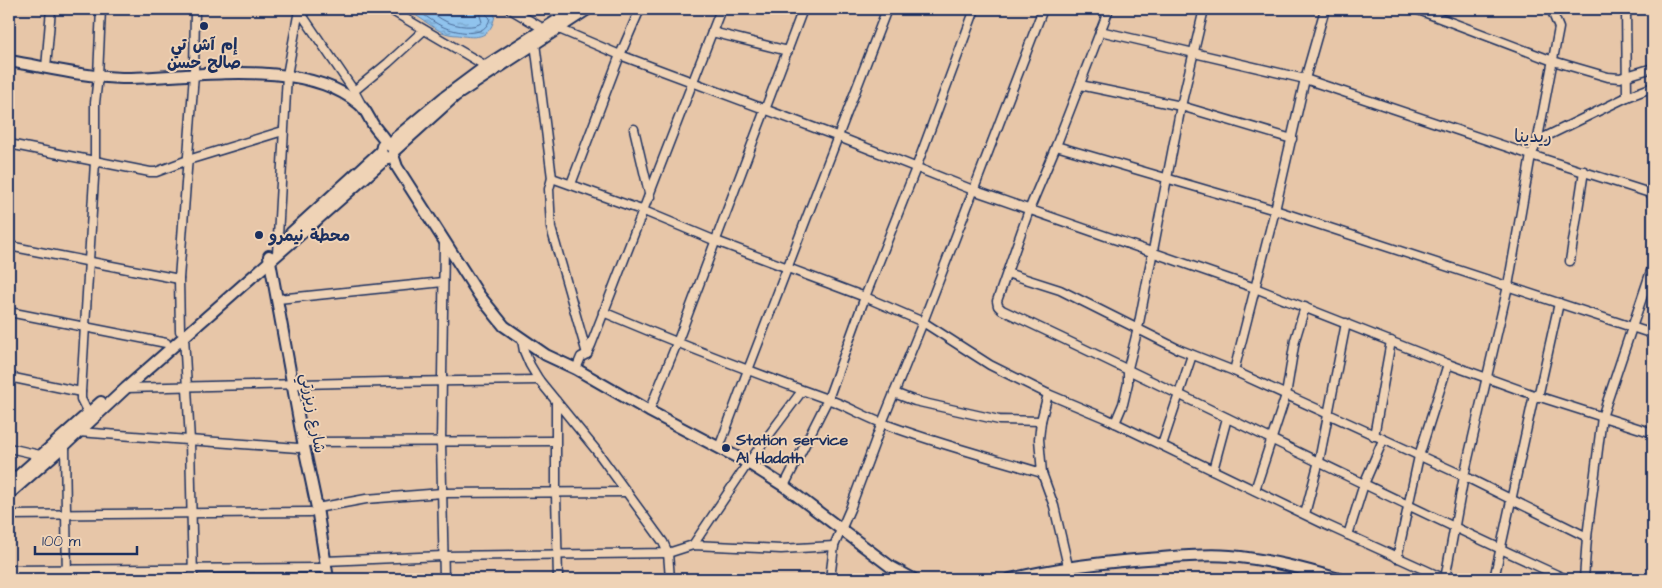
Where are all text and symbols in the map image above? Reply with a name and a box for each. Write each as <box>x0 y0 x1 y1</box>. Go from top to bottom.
marker: إم آش تي صالح حسن <box>198 20 210 32</box>
place label: إم آش تي صالح حسن <box>167 34 241 74</box>
district label: ريدينا <box>1514 124 1552 149</box>
place label: محطة نيمرو <box>268 225 350 247</box>
marker: محطة نيمرو <box>253 229 265 241</box>
street label: شارع زيزرتي <box>292 371 331 455</box>
place label: Station service Al Hadath <box>735 429 849 469</box>
marker: Station service Al Hadath <box>720 442 732 454</box>
scale bar <box>35 523 138 555</box>
text: 100 m <box>42 531 81 552</box>

